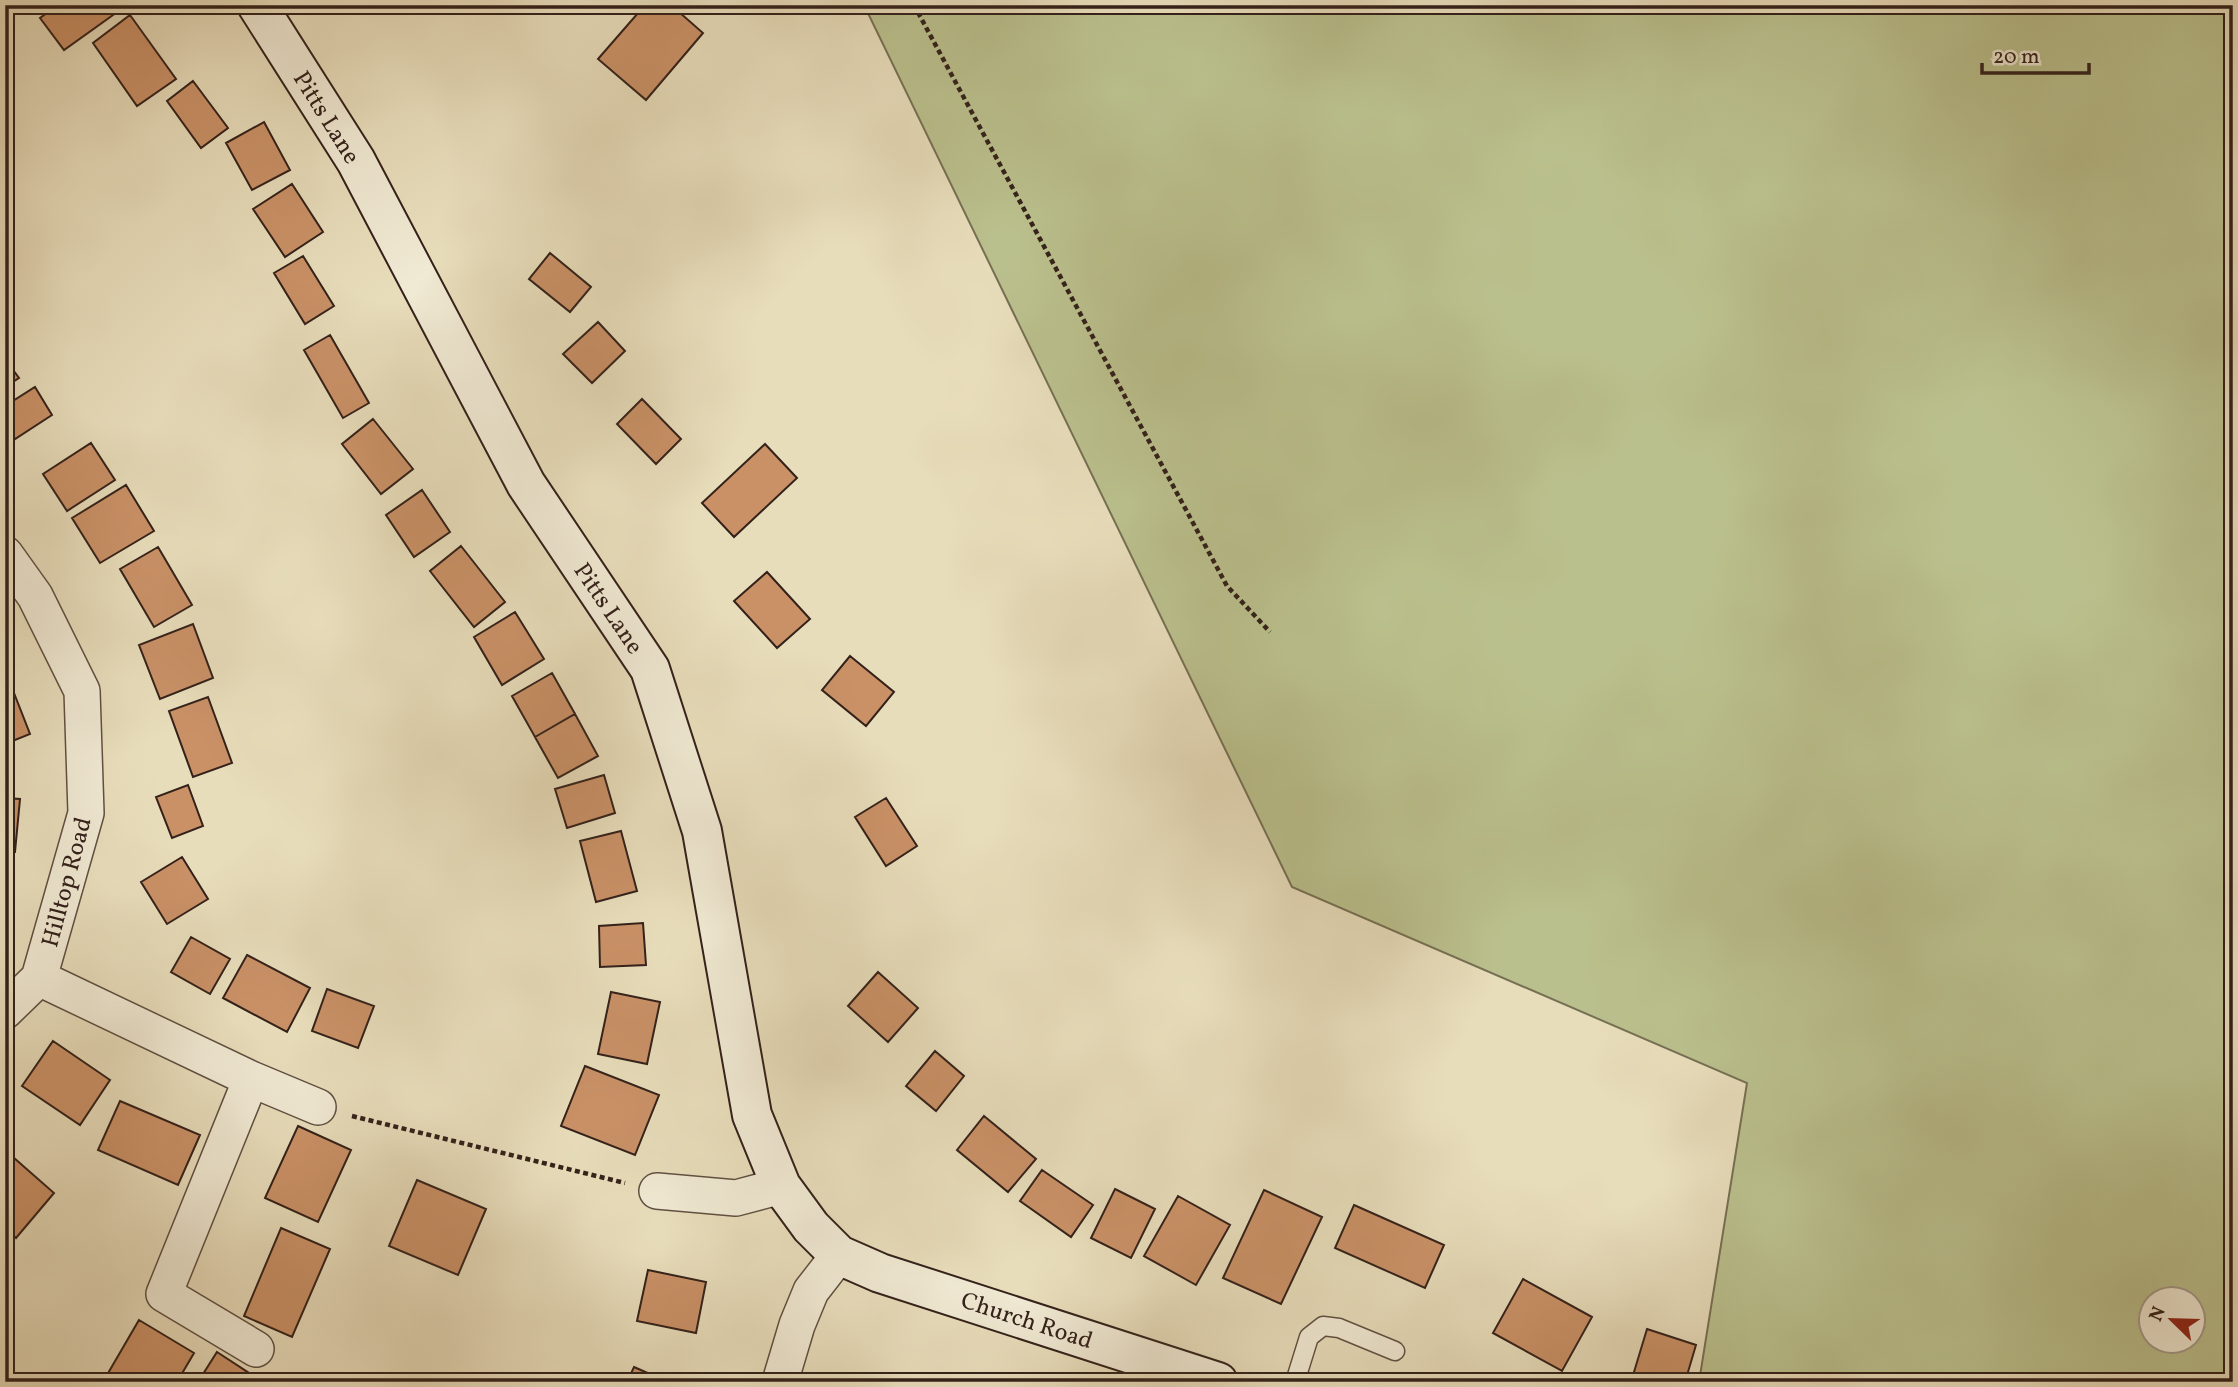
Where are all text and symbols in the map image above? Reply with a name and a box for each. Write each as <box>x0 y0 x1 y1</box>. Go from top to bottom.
scale bar <box>1982 32 2089 76</box>
text: 20 m <box>1993 43 2039 72</box>
street label: Pitts Lane <box>283 65 367 171</box>
street label: Pitts Lane <box>564 557 651 662</box>
street label: Hilltop Road <box>34 814 102 951</box>
street label: Church Road <box>956 1285 1097 1359</box>
north arrow <box>2136 1286 2206 1356</box>
text: N <box>2144 1303 2173 1326</box>

